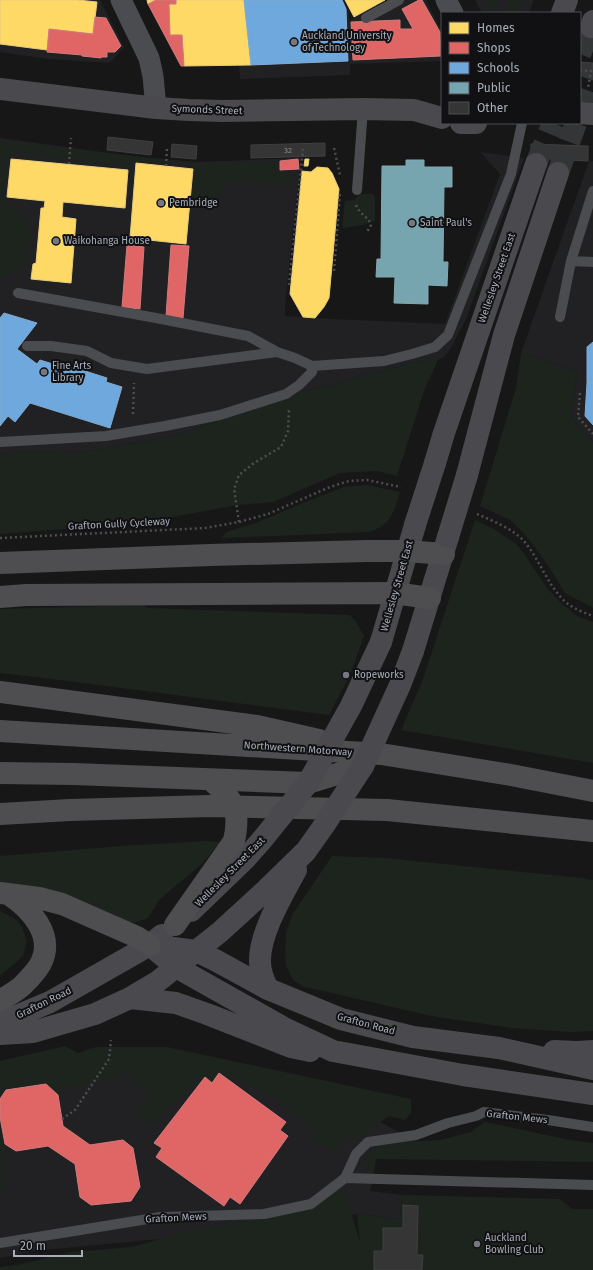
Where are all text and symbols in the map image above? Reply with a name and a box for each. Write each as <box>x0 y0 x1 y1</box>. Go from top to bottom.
legend <box>441 12 581 124</box>
text: Homes <box>477 21 515 35</box>
place label: Auckland University of Technology <box>302 30 392 54</box>
marker: Auckland University of Technology <box>289 37 299 47</box>
text: Shops <box>477 41 511 55</box>
text: Schools <box>477 61 520 75</box>
text: Public <box>477 81 511 95</box>
text: Other <box>477 101 508 115</box>
street label: Symonds Street <box>171 103 243 117</box>
house number: 32 <box>284 146 292 155</box>
place label: Pembridge <box>169 197 218 209</box>
marker: Pembridge <box>156 198 166 208</box>
place label: Saint Paul's <box>420 217 472 229</box>
marker: Saint Paul's <box>407 218 417 228</box>
street label: Wellesley Street East <box>476 231 518 324</box>
place label: Waikohanga House <box>64 235 150 247</box>
marker: Waikohanga House <box>51 236 61 246</box>
place label: Fine Arts Library <box>52 360 92 384</box>
marker: Fine Arts Library <box>39 367 49 377</box>
street label: Grafton Gully Cycleway <box>68 515 170 533</box>
street label: Wellesley Street East <box>378 539 416 633</box>
place label: Ropeworks <box>354 669 404 681</box>
marker: Ropeworks <box>341 670 351 680</box>
street label: Northwestern Motorway <box>243 739 353 759</box>
street label: Wellesley Street East <box>193 834 268 909</box>
street label: Grafton Road <box>15 985 73 1021</box>
street label: Grafton Road <box>336 1011 396 1037</box>
street label: Grafton Mews <box>486 1108 549 1126</box>
street label: Grafton Mews <box>145 1210 207 1226</box>
scale bar <box>14 1232 82 1258</box>
place label: Auckland Bowling Club <box>485 1232 544 1256</box>
text: 20 m <box>20 1239 46 1253</box>
marker: Auckland Bowling Club <box>472 1239 482 1249</box>

